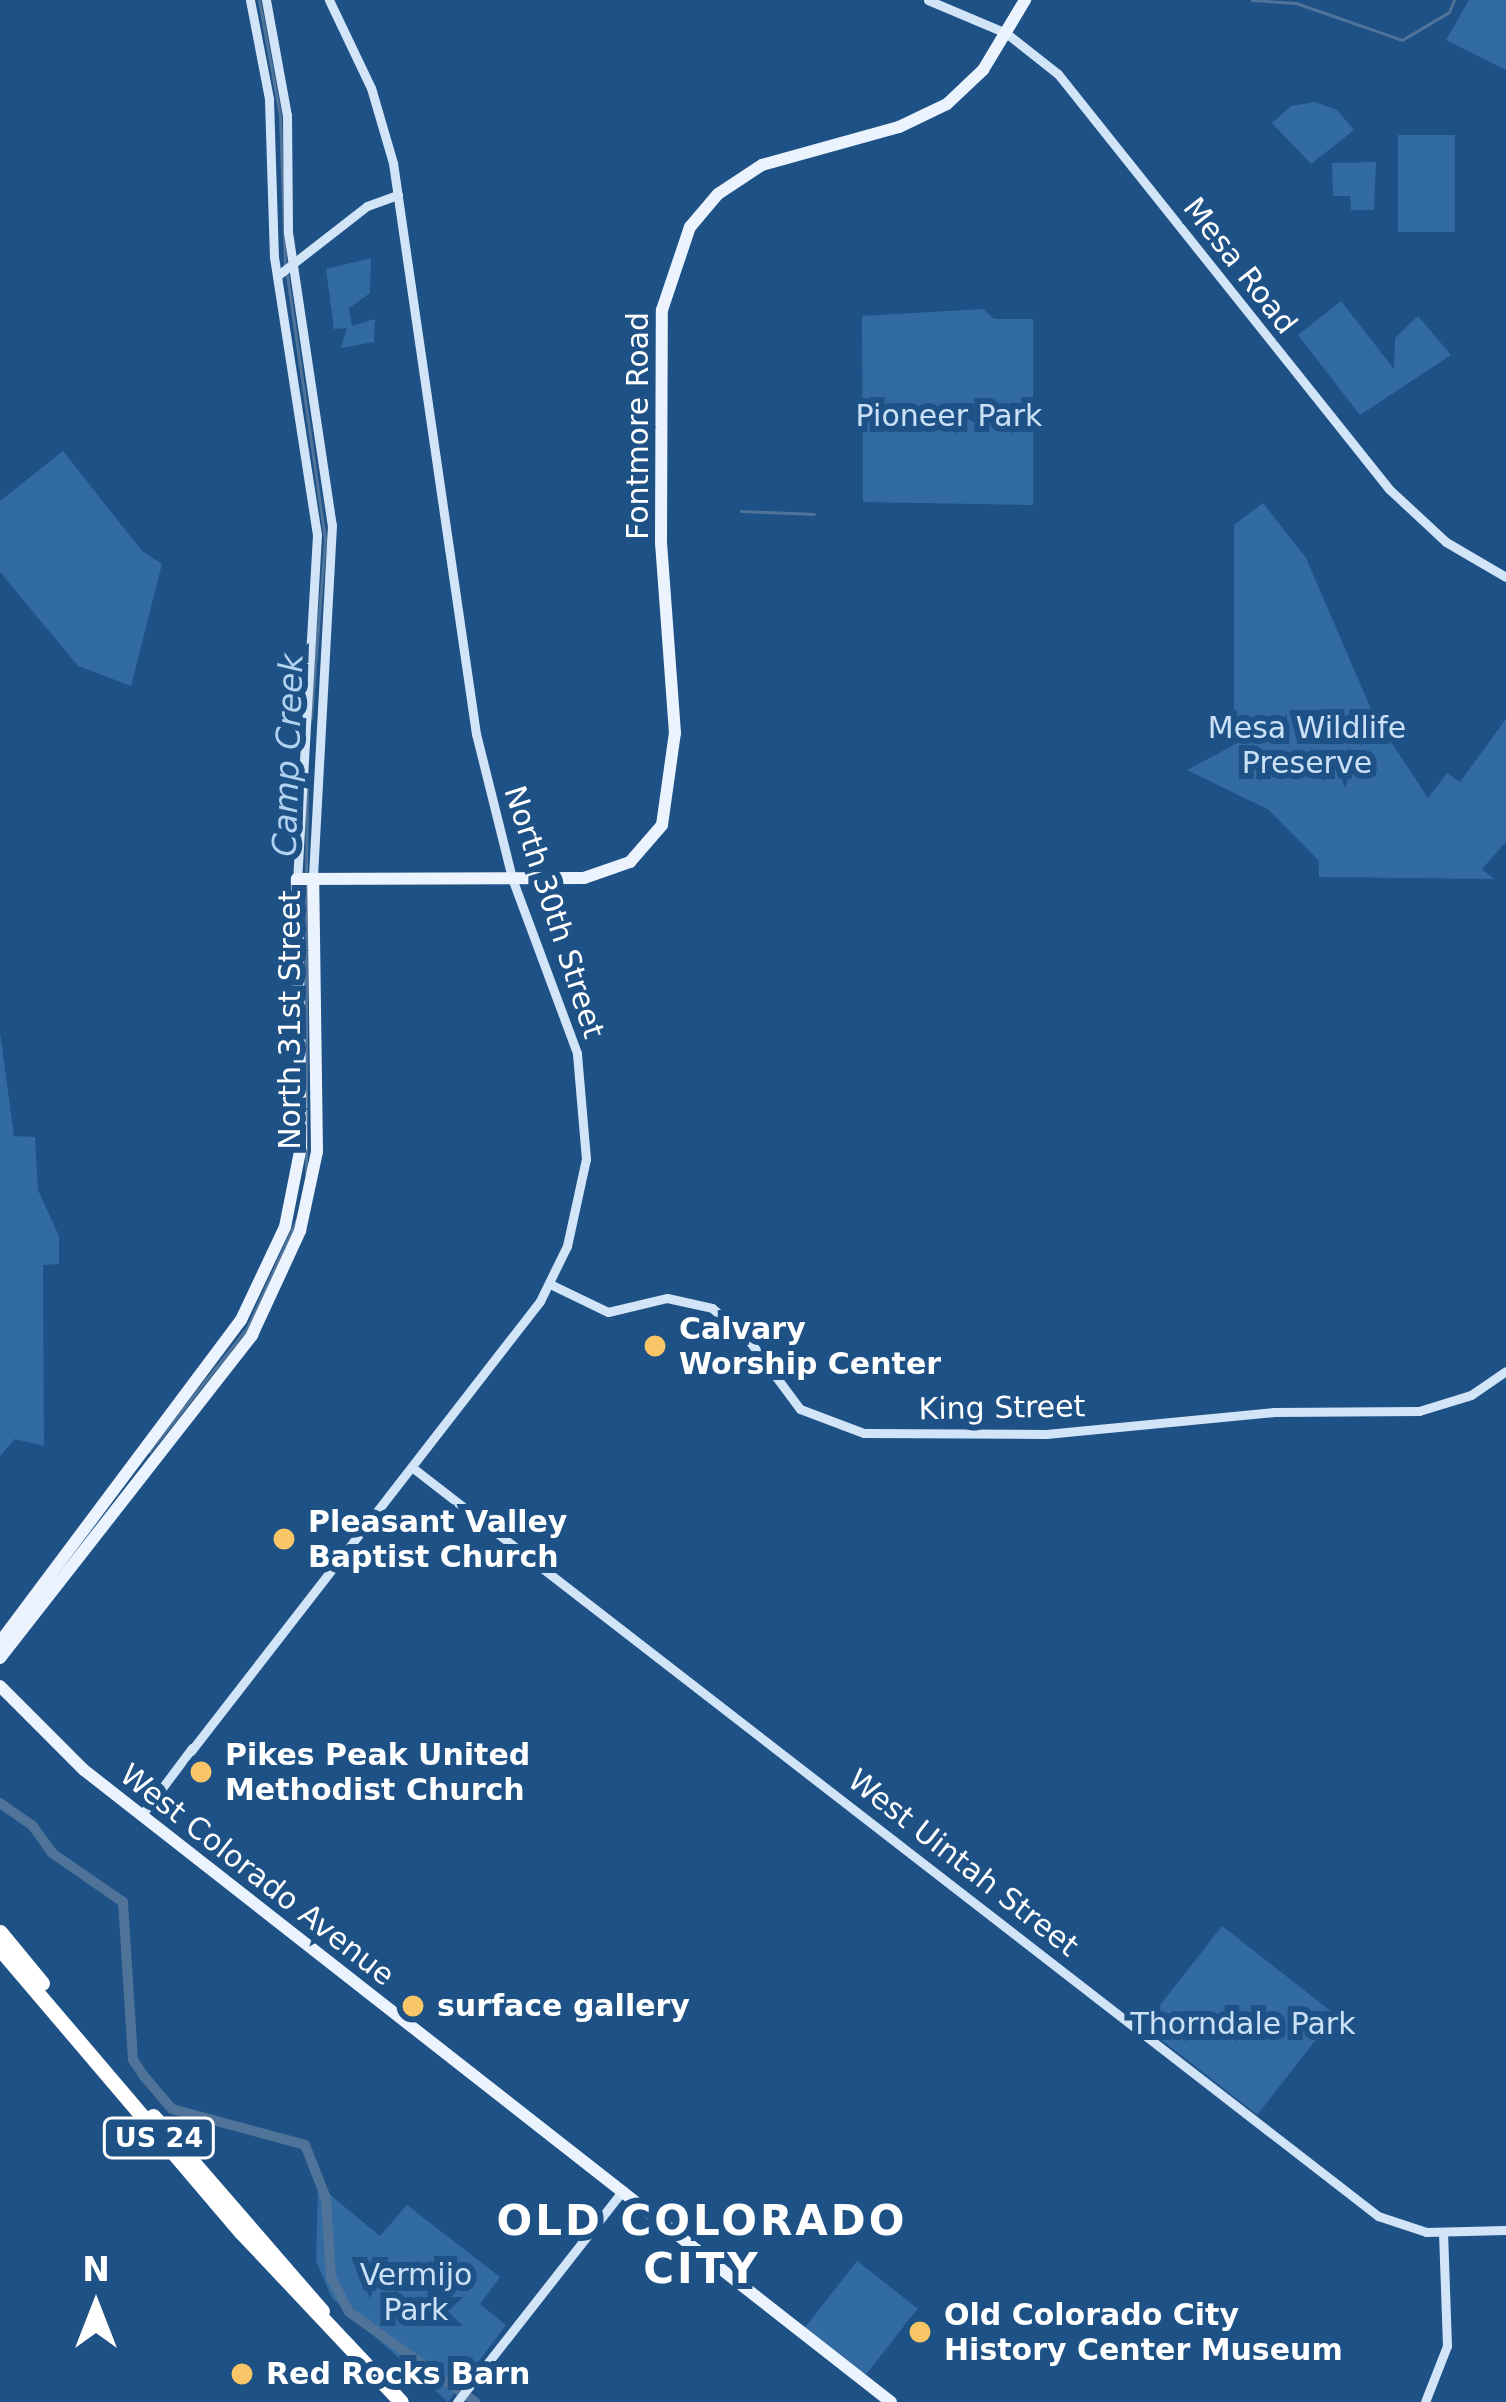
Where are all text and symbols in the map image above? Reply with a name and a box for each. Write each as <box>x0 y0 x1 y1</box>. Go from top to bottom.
street label: Mesa Road <box>1176 191 1304 341</box>
street label: Fontmore Road <box>620 312 656 540</box>
park label: Pioneer Park <box>856 398 1042 434</box>
water label: Camp Creek <box>265 653 311 857</box>
park label: Mesa Wildlife Preserve <box>1208 710 1406 780</box>
street label: North 30th Street <box>496 781 612 1043</box>
street label: North 31st Street <box>272 890 308 1150</box>
place label: Calvary Worship Center <box>679 1311 941 1382</box>
marker: Calvary Worship Center <box>642 1333 668 1359</box>
street label: King Street <box>918 1389 1086 1427</box>
place label: Pleasant Valley Baptist Church <box>308 1504 567 1574</box>
marker: Pleasant Valley Baptist Church <box>271 1526 297 1552</box>
place label: Pikes Peak United Methodist Church <box>225 1737 530 1808</box>
street label: West Colorado Avenue <box>113 1757 401 1993</box>
marker: Pikes Peak United Methodist Church <box>188 1759 214 1785</box>
street label: West Uintah Street <box>841 1762 1085 1964</box>
place label: surface gallery <box>437 1988 690 2024</box>
marker: surface gallery <box>400 1993 426 2019</box>
park label: Thorndale Park <box>1130 2006 1356 2042</box>
road number: US 24 <box>102 2117 216 2159</box>
district label: OLD COLORADO CITY <box>497 2196 907 2294</box>
north arrow <box>36 2246 156 2366</box>
text: N <box>82 2250 110 2289</box>
park label: Vermijo Park <box>360 2257 472 2328</box>
place label: Old Colorado City History Center Museum <box>944 2297 1343 2368</box>
marker: Old Colorado City History Center Museum <box>907 2319 933 2345</box>
place label: Red Rocks Barn <box>266 2356 530 2392</box>
marker: Red Rocks Barn <box>229 2361 255 2387</box>

